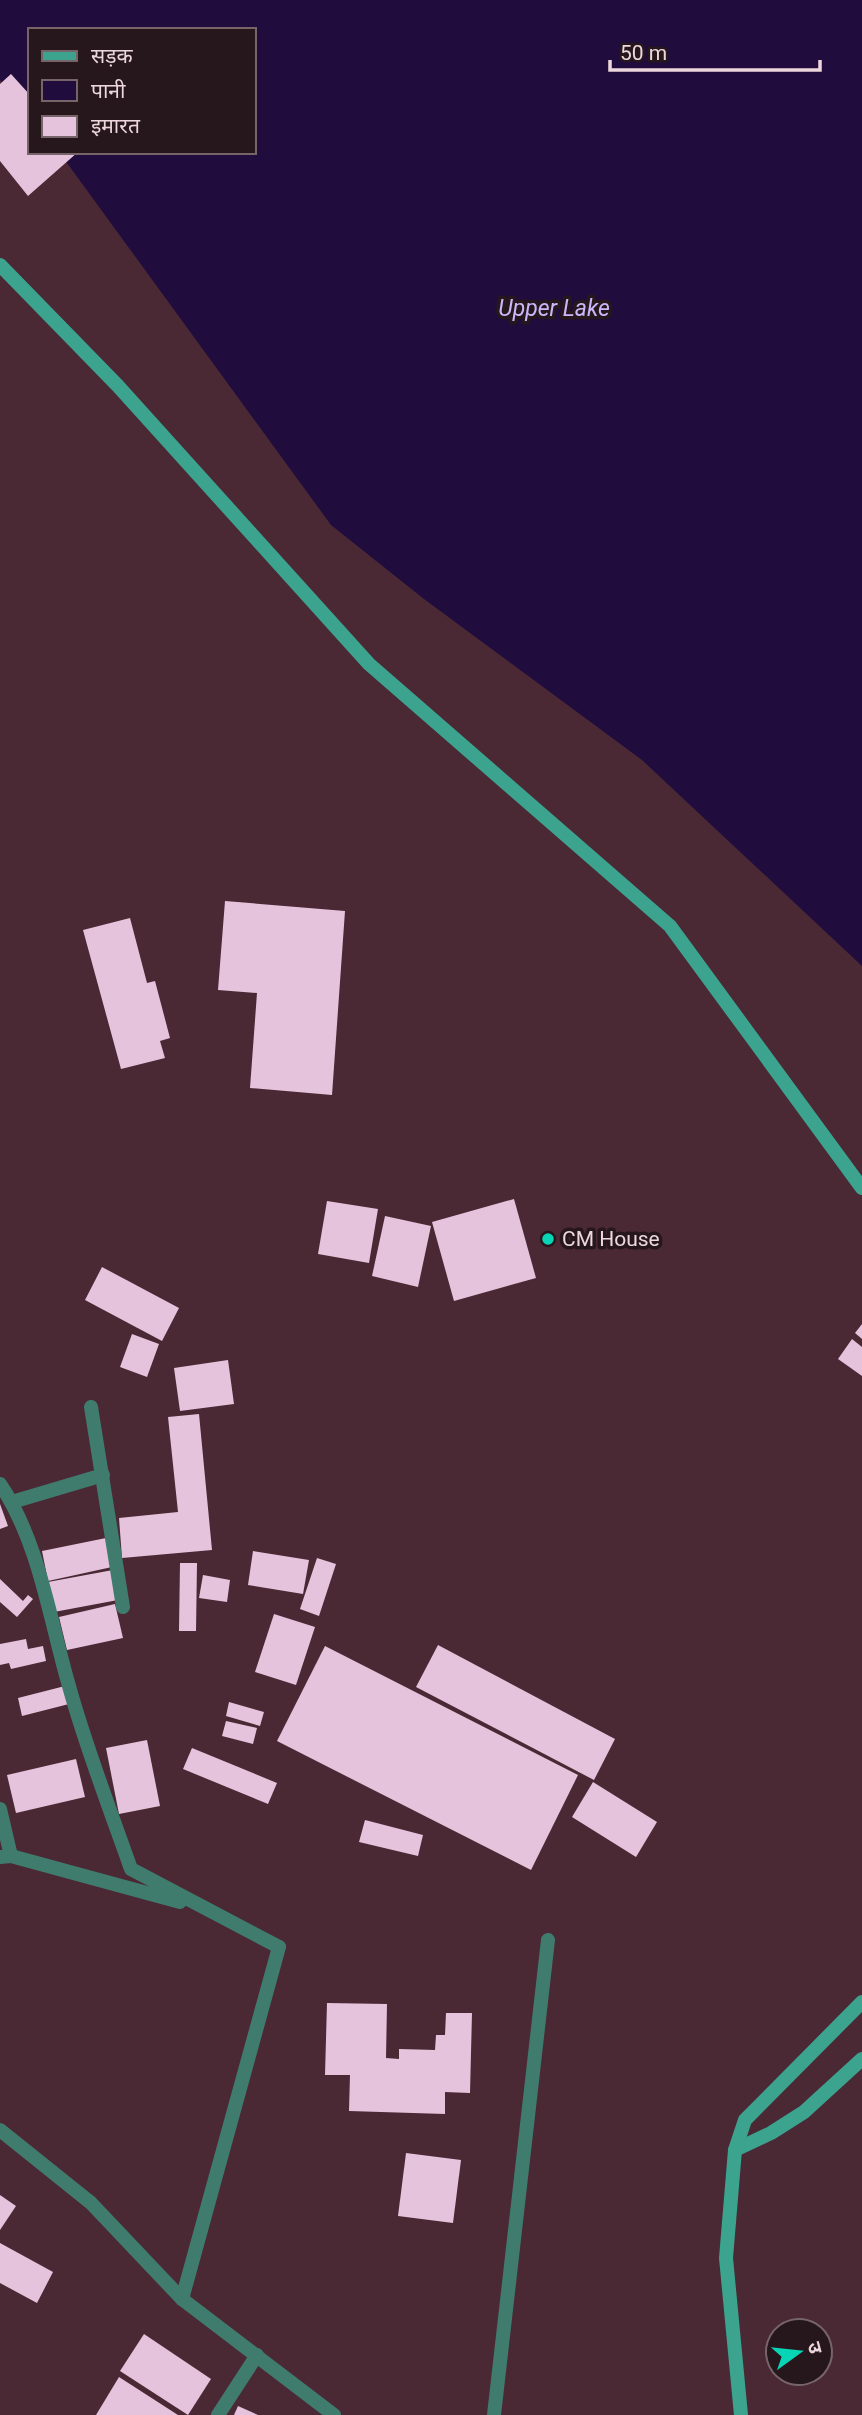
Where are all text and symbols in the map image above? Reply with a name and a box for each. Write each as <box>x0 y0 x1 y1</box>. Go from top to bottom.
legend <box>28 28 256 154</box>
scale bar <box>610 28 820 72</box>
text: 50 m <box>620 41 667 65</box>
text: सड़क <box>91 44 133 68</box>
text: पानी <box>91 79 126 103</box>
text: इमारत <box>91 114 141 138</box>
water label: Upper Lake <box>498 295 610 322</box>
place label: CM House <box>562 1227 660 1251</box>
marker: CM House <box>540 1231 556 1247</box>
north arrow <box>764 2317 834 2387</box>
text: उ <box>802 2339 828 2357</box>

